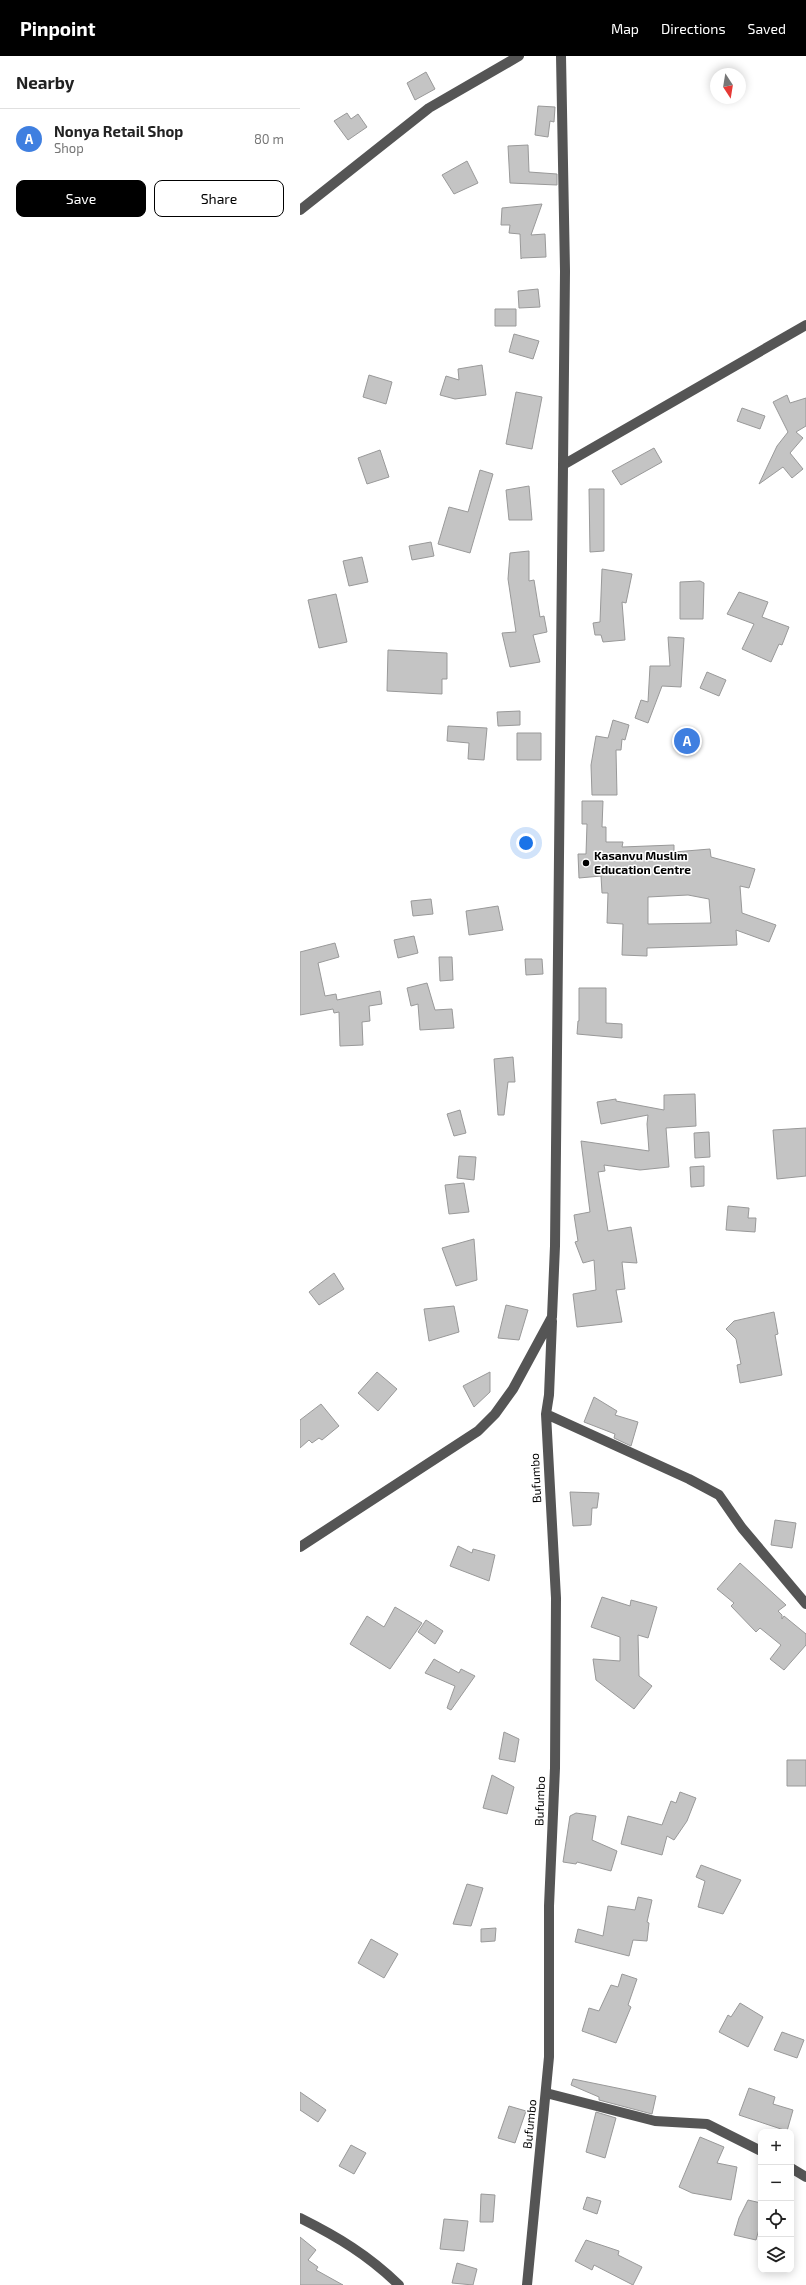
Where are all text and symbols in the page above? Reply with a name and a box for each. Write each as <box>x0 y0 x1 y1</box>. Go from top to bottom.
text: Pinpoint <box>20 17 95 40</box>
text: Map <box>611 20 639 37</box>
text: Directions <box>661 20 726 37</box>
text: Saved <box>748 20 786 37</box>
north arrow <box>710 68 746 104</box>
text: Nearby <box>16 72 74 92</box>
text: Nonya Retail Shop <box>54 122 183 140</box>
text: A <box>25 131 33 147</box>
text: 80 m <box>254 131 284 147</box>
text: Shop <box>54 140 84 156</box>
button: Save <box>16 180 146 217</box>
button: Share <box>154 180 284 217</box>
pin: A <box>674 726 700 756</box>
your location <box>516 833 536 853</box>
place label: Kasanvu Muslim Education Centre <box>594 848 691 876</box>
marker: Kasanvu Muslim Education Centre <box>581 858 591 868</box>
street label: Bufumbo <box>527 1453 543 1503</box>
street label: Bufumbo <box>531 1776 547 1826</box>
street label: Bufumbo <box>519 2098 539 2149</box>
map controls <box>758 2129 794 2273</box>
button: + <box>758 2129 794 2165</box>
button: − <box>758 2165 794 2201</box>
button: locate <box>758 2201 794 2237</box>
button: layers <box>758 2237 794 2273</box>

